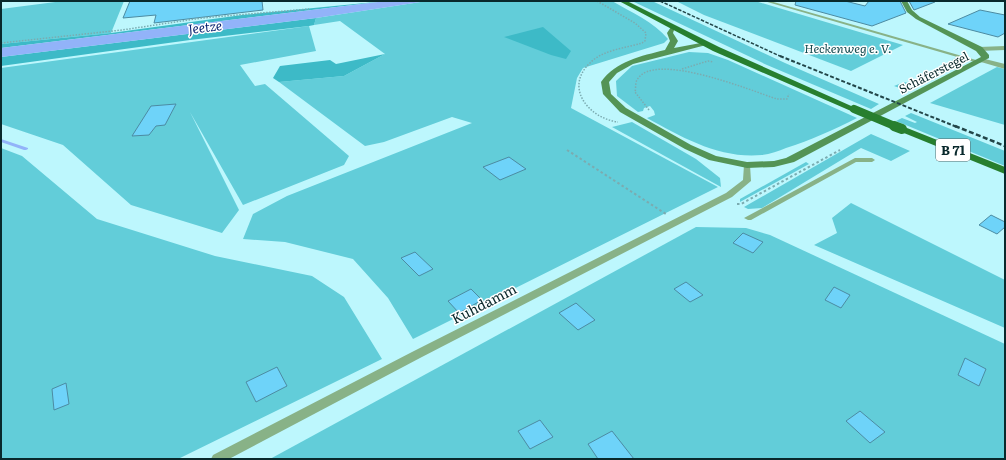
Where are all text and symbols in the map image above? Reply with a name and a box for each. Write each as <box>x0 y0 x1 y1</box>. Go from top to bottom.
water label: Jeetze <box>187 15 223 38</box>
park label: Heckenweg e. V. <box>804 39 892 57</box>
street label: Schäferstegel <box>895 47 972 98</box>
road number: B 71 <box>936 139 970 161</box>
street label: Kuhdamm <box>447 278 520 328</box>

